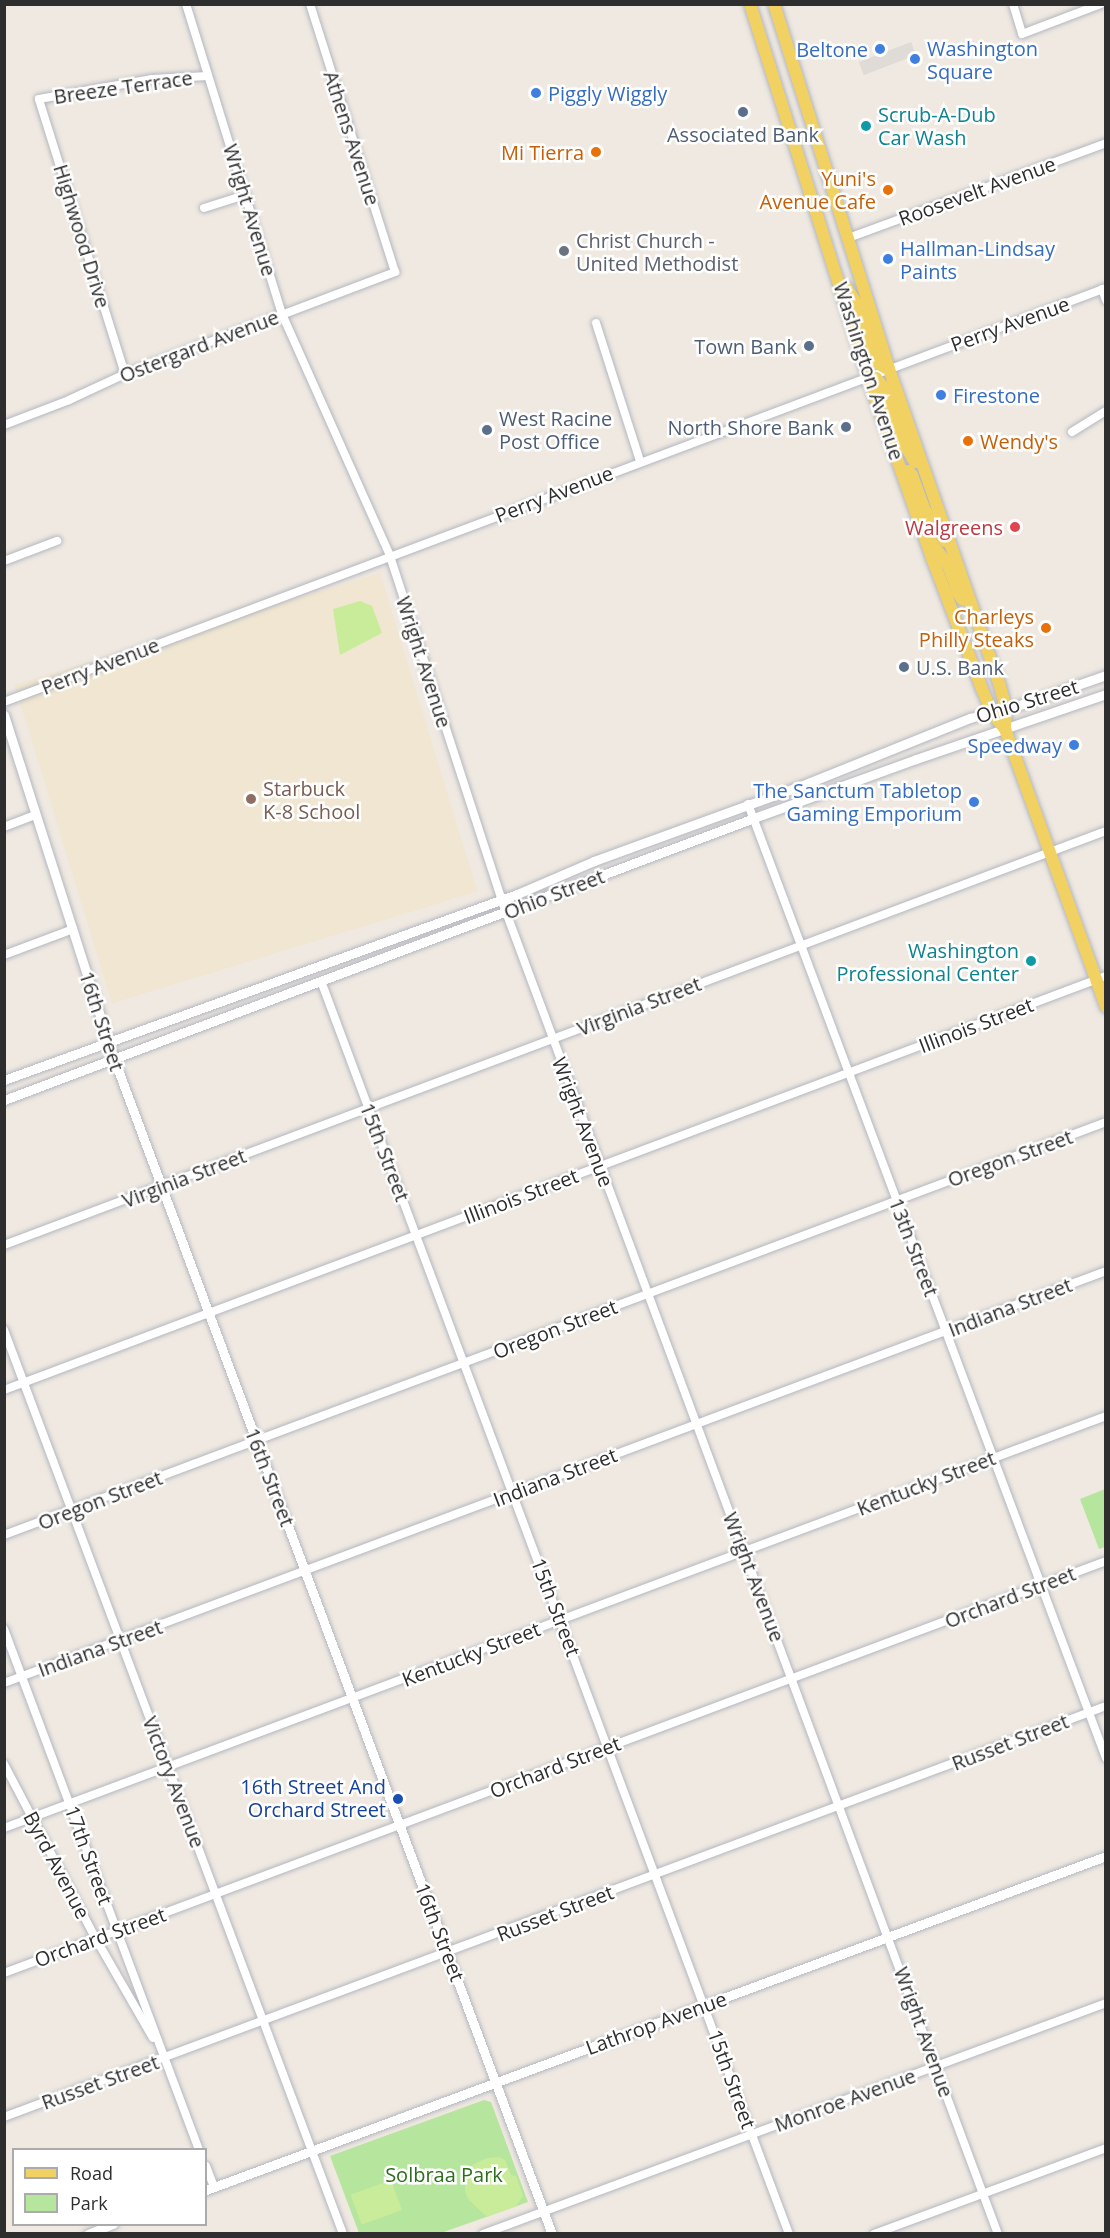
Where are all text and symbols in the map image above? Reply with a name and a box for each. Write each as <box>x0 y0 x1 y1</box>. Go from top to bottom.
place label: Washington Square <box>927 36 1038 83</box>
place label: Beltone <box>796 37 868 61</box>
marker: Beltone <box>873 42 887 56</box>
marker: Washington Square <box>908 52 922 66</box>
street label: Breeze Terrace <box>52 65 194 109</box>
street label: Athens Avenue <box>319 68 385 208</box>
place label: Piggly Wiggly <box>548 81 667 105</box>
marker: Piggly Wiggly <box>529 86 543 100</box>
place label: Scrub-A-Dub Car Wash <box>878 102 996 149</box>
marker: Associated Bank <box>736 105 750 119</box>
marker: Scrub-A-Dub Car Wash <box>859 119 873 133</box>
place label: Associated Bank <box>667 122 819 146</box>
place label: Mi Tierra <box>501 140 584 164</box>
street label: Wright Avenue <box>219 141 281 279</box>
marker: Mi Tierra <box>589 145 603 159</box>
street label: Roosevelt Avenue <box>895 151 1059 231</box>
street label: Highwood Drive <box>49 161 115 311</box>
place label: Yuni's Avenue Cafe <box>760 166 876 213</box>
marker: Yuni's Avenue Cafe <box>881 183 895 197</box>
place label: Christ Church - United Methodist <box>576 228 738 275</box>
place label: Hallman-Lindsay Paints <box>900 236 1055 283</box>
marker: Christ Church - United Methodist <box>557 244 571 258</box>
marker: Hallman-Lindsay Paints <box>881 252 895 266</box>
street label: Washington Avenue <box>829 279 909 463</box>
street label: Perry Avenue <box>947 291 1073 357</box>
street label: Ostergard Avenue <box>116 305 282 387</box>
place label: Town Bank <box>694 334 797 358</box>
marker: Town Bank <box>802 339 816 353</box>
place label: Firestone <box>953 383 1040 407</box>
marker: Firestone <box>934 388 948 402</box>
place label: West Racine Post Office <box>499 406 612 453</box>
place label: North Shore Bank <box>667 415 834 439</box>
marker: North Shore Bank <box>839 420 853 434</box>
marker: West Racine Post Office <box>480 423 494 437</box>
place label: Wendy's <box>980 429 1058 453</box>
marker: Wendy's <box>961 434 975 448</box>
street label: Perry Avenue <box>492 460 616 528</box>
place label: Walgreens <box>905 515 1003 539</box>
marker: Walgreens <box>1008 520 1022 534</box>
street label: Wright Avenue <box>391 593 457 731</box>
place label: Charleys Philly Steaks <box>919 604 1034 651</box>
marker: Charleys Philly Steaks <box>1039 621 1053 635</box>
street label: Perry Avenue <box>38 632 162 700</box>
place label: U.S. Bank <box>916 655 1004 679</box>
marker: U.S. Bank <box>897 660 911 674</box>
street label: Ohio Street <box>973 674 1081 728</box>
place label: Speedway <box>967 733 1062 757</box>
marker: Speedway <box>1067 738 1081 752</box>
place label: Starbuck K-8 School <box>263 776 360 823</box>
place label: The Sanctum Tabletop Gaming Emporium <box>753 778 962 825</box>
marker: Starbuck K-8 School <box>244 792 258 806</box>
marker: The Sanctum Tabletop Gaming Emporium <box>967 795 981 809</box>
street label: Ohio Street <box>500 864 608 924</box>
place label: Washington Professional Center <box>836 938 1019 985</box>
marker: Washington Professional Center <box>1024 954 1038 968</box>
street label: 16th Street <box>75 968 129 1074</box>
street label: Virginia Street <box>574 971 704 1041</box>
street label: Illinois Street <box>915 992 1037 1058</box>
street label: Wright Avenue <box>547 1054 619 1190</box>
street label: 15th Street <box>355 1099 415 1205</box>
street label: Oregon Street <box>944 1124 1076 1192</box>
street label: Virginia Street <box>119 1143 249 1213</box>
street label: Illinois Street <box>460 1163 582 1229</box>
street label: 13th Street <box>884 1194 944 1300</box>
street label: Indiana Street <box>945 1272 1075 1342</box>
street label: Oregon Street <box>489 1294 621 1364</box>
street label: 16th Street <box>240 1424 300 1530</box>
street label: Indiana Street <box>490 1442 620 1512</box>
street label: Kentucky Street <box>853 1446 999 1520</box>
street label: Oregon Street <box>34 1465 166 1535</box>
street label: Wright Avenue <box>718 1509 790 1645</box>
street label: 15th Street <box>526 1554 586 1660</box>
street label: Orchard Street <box>941 1561 1079 1633</box>
street label: Indiana Street <box>34 1614 166 1682</box>
street label: Kentucky Street <box>398 1617 544 1691</box>
street label: Russet Street <box>948 1709 1072 1775</box>
street label: Victory Avenue <box>138 1713 210 1851</box>
street label: Orchard Street <box>486 1731 624 1803</box>
place label: 16th Street And Orchard Street <box>240 1775 386 1822</box>
marker: 16th Street And Orchard Street <box>391 1792 405 1806</box>
street label: 17th Street <box>60 1802 118 1908</box>
street label: Byrd Avenue <box>19 1807 95 1923</box>
street label: 16th Street <box>410 1879 470 1985</box>
street label: Russet Street <box>493 1880 617 1946</box>
street label: Orchard Street <box>31 1902 169 1972</box>
street label: Wright Avenue <box>889 1964 959 2100</box>
street label: Lathrop Avenue <box>582 1986 730 2060</box>
street label: 15th Street <box>703 2026 761 2132</box>
street label: Russet Street <box>38 2050 162 2114</box>
street label: Monroe Avenue <box>771 2063 919 2137</box>
legend <box>12 2148 207 2226</box>
text: Road <box>70 2161 113 2185</box>
park label: Solbraa Park <box>385 2162 503 2186</box>
text: Park <box>70 2191 108 2215</box>

